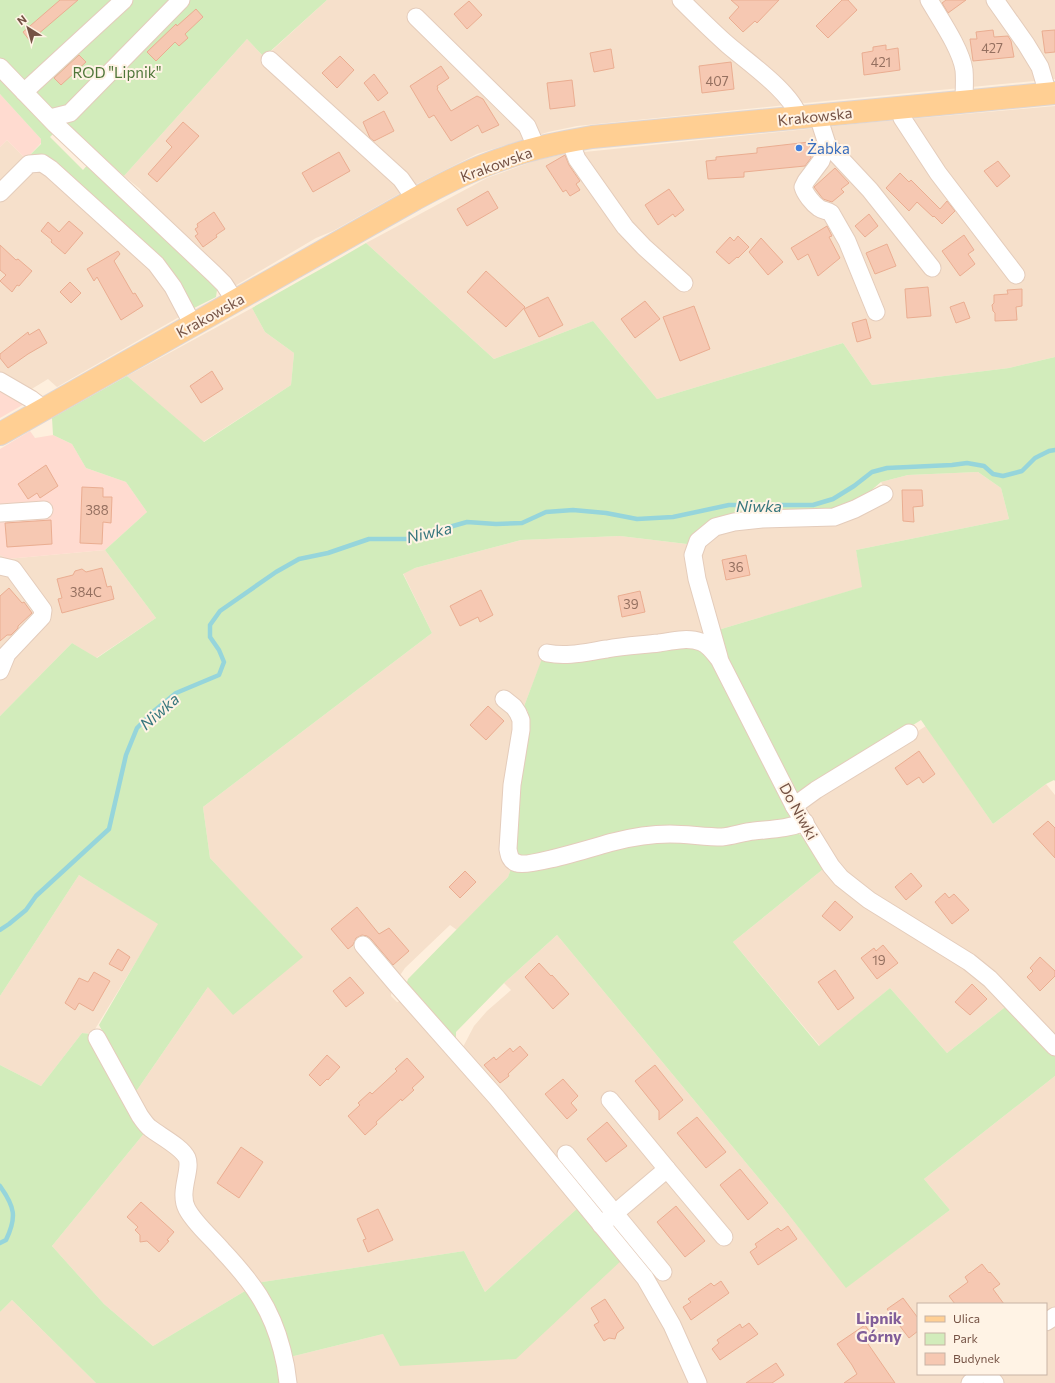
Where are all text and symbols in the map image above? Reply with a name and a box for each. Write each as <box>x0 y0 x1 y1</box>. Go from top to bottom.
north arrow <box>8 8 48 48</box>
text: N <box>14 12 29 27</box>
house number: 427 <box>981 40 1003 56</box>
house number: 421 <box>871 54 891 70</box>
park label: ROD "Lipnik" <box>72 63 162 81</box>
house number: 407 <box>705 73 729 89</box>
street label: Krakowska <box>777 103 853 129</box>
place label: Żabka <box>807 139 850 157</box>
street label: Krakowska <box>458 143 534 185</box>
marker: Żabka <box>794 143 804 153</box>
street label: Krakowska <box>173 289 247 341</box>
water label: Niwka <box>736 496 782 515</box>
house number: 388 <box>85 502 109 518</box>
water label: Niwka <box>404 518 454 546</box>
house number: 36 <box>728 559 744 575</box>
house number: 384C <box>70 584 102 600</box>
house number: 39 <box>623 596 639 612</box>
water label: Niwka <box>135 689 183 733</box>
street label: Do Niwki <box>776 780 822 842</box>
house number: 19 <box>872 952 886 968</box>
legend <box>917 1303 1047 1375</box>
district label: Lipnik Górny <box>856 1308 903 1345</box>
text: Ulica <box>953 1311 980 1325</box>
text: Park <box>953 1331 979 1345</box>
text: Budynek <box>953 1351 1001 1365</box>

